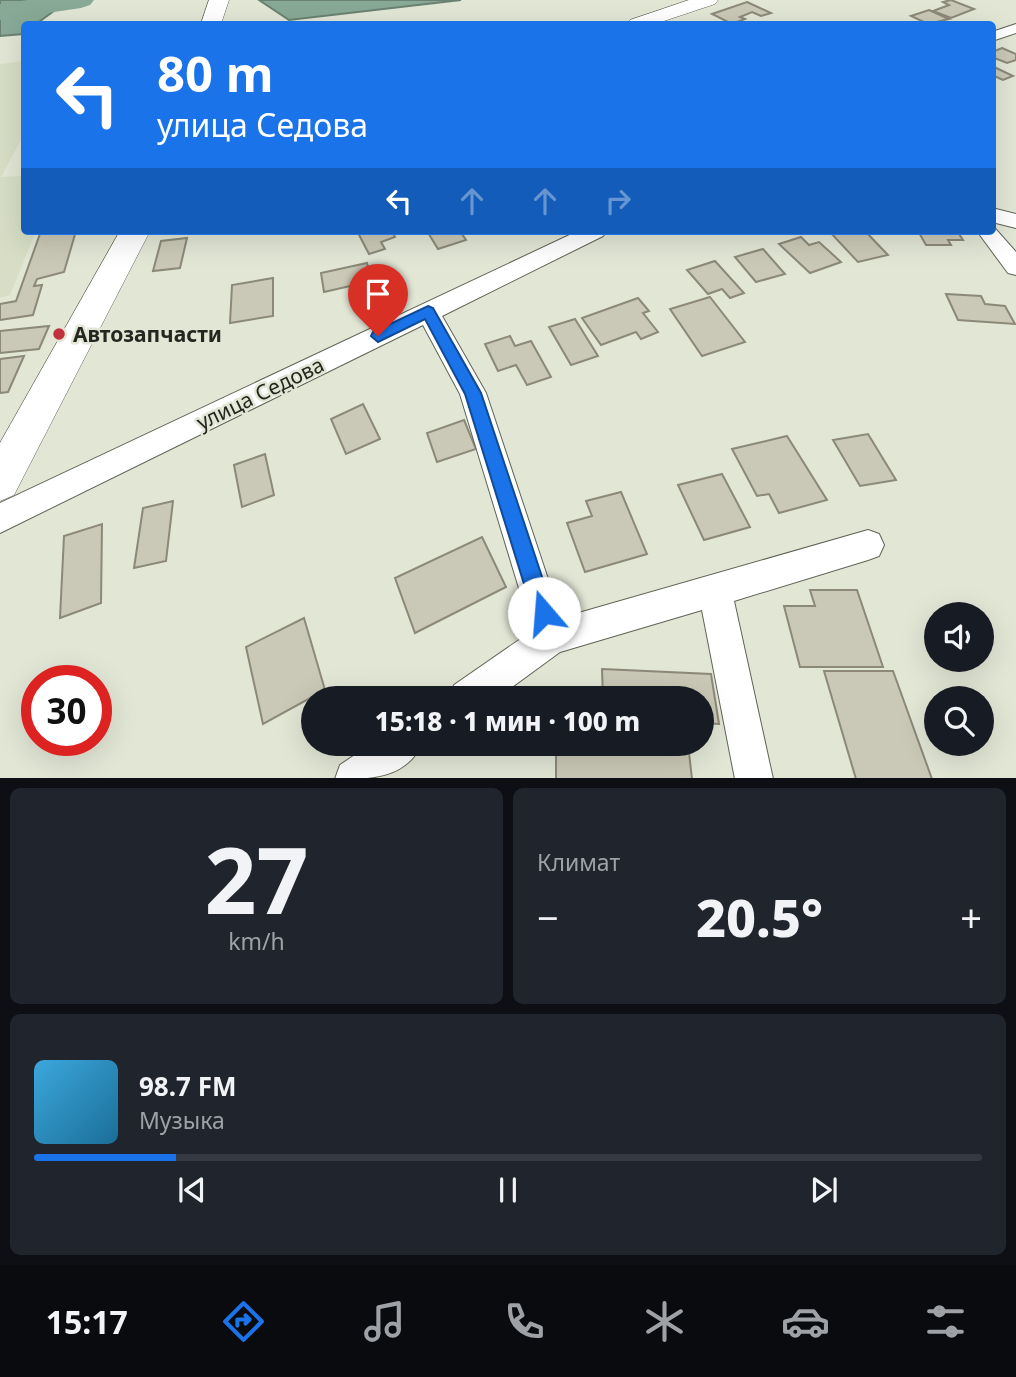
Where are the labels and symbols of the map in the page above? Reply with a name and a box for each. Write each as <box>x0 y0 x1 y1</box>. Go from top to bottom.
pin <box>348 264 408 336</box>
place label: Автозапчасти <box>73 320 222 348</box>
marker: Автозапчасти <box>51 326 67 342</box>
street label: улица Седова <box>192 350 328 436</box>
position arrow <box>507 576 581 650</box>
speed limit sign: 30 <box>21 665 112 756</box>

